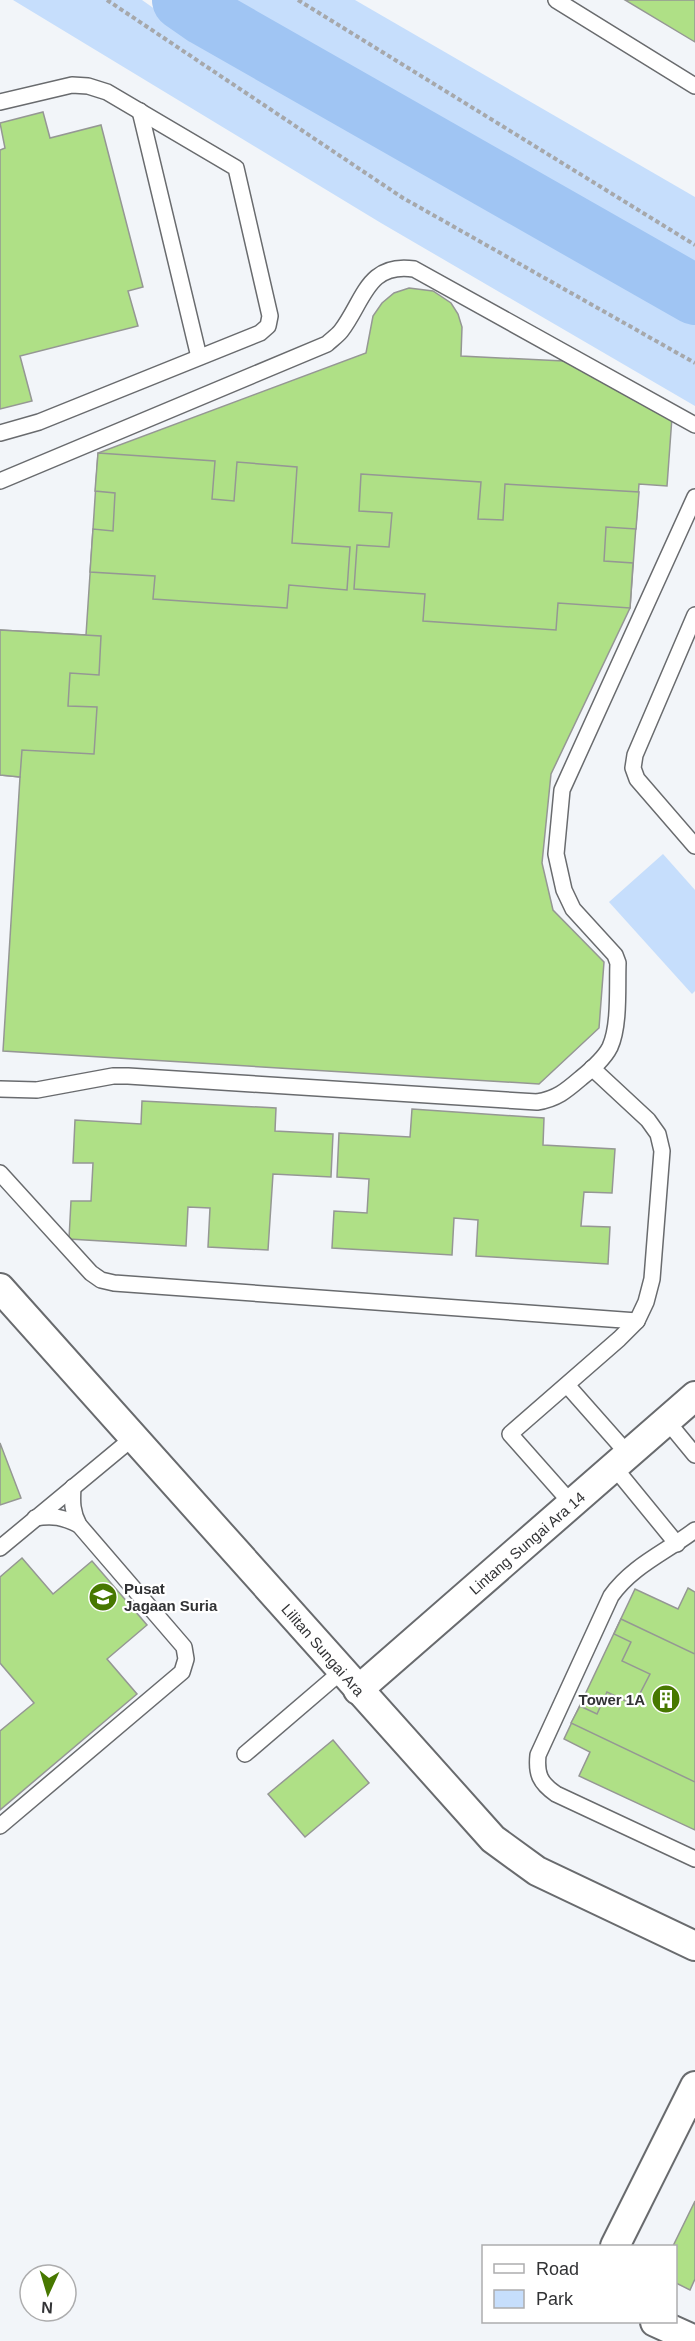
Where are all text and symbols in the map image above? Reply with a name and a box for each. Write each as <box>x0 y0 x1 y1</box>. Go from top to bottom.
street label: Lintang Sungai Ara 14 <box>466 1488 588 1598</box>
place label: Pusat Jagaan Suria <box>124 1580 218 1614</box>
school or university icon: Pusat Jagaan Suria <box>87 1581 119 1613</box>
street label: Lilitan Sungai Ara <box>278 1600 368 1700</box>
building icon: Tower 1A <box>650 1683 682 1715</box>
place label: Tower 1A <box>579 1691 645 1708</box>
legend <box>482 2245 677 2323</box>
text: Road <box>536 2259 579 2279</box>
north arrow <box>18 2263 78 2323</box>
text: Park <box>536 2289 574 2309</box>
text: N <box>41 2299 53 2316</box>

